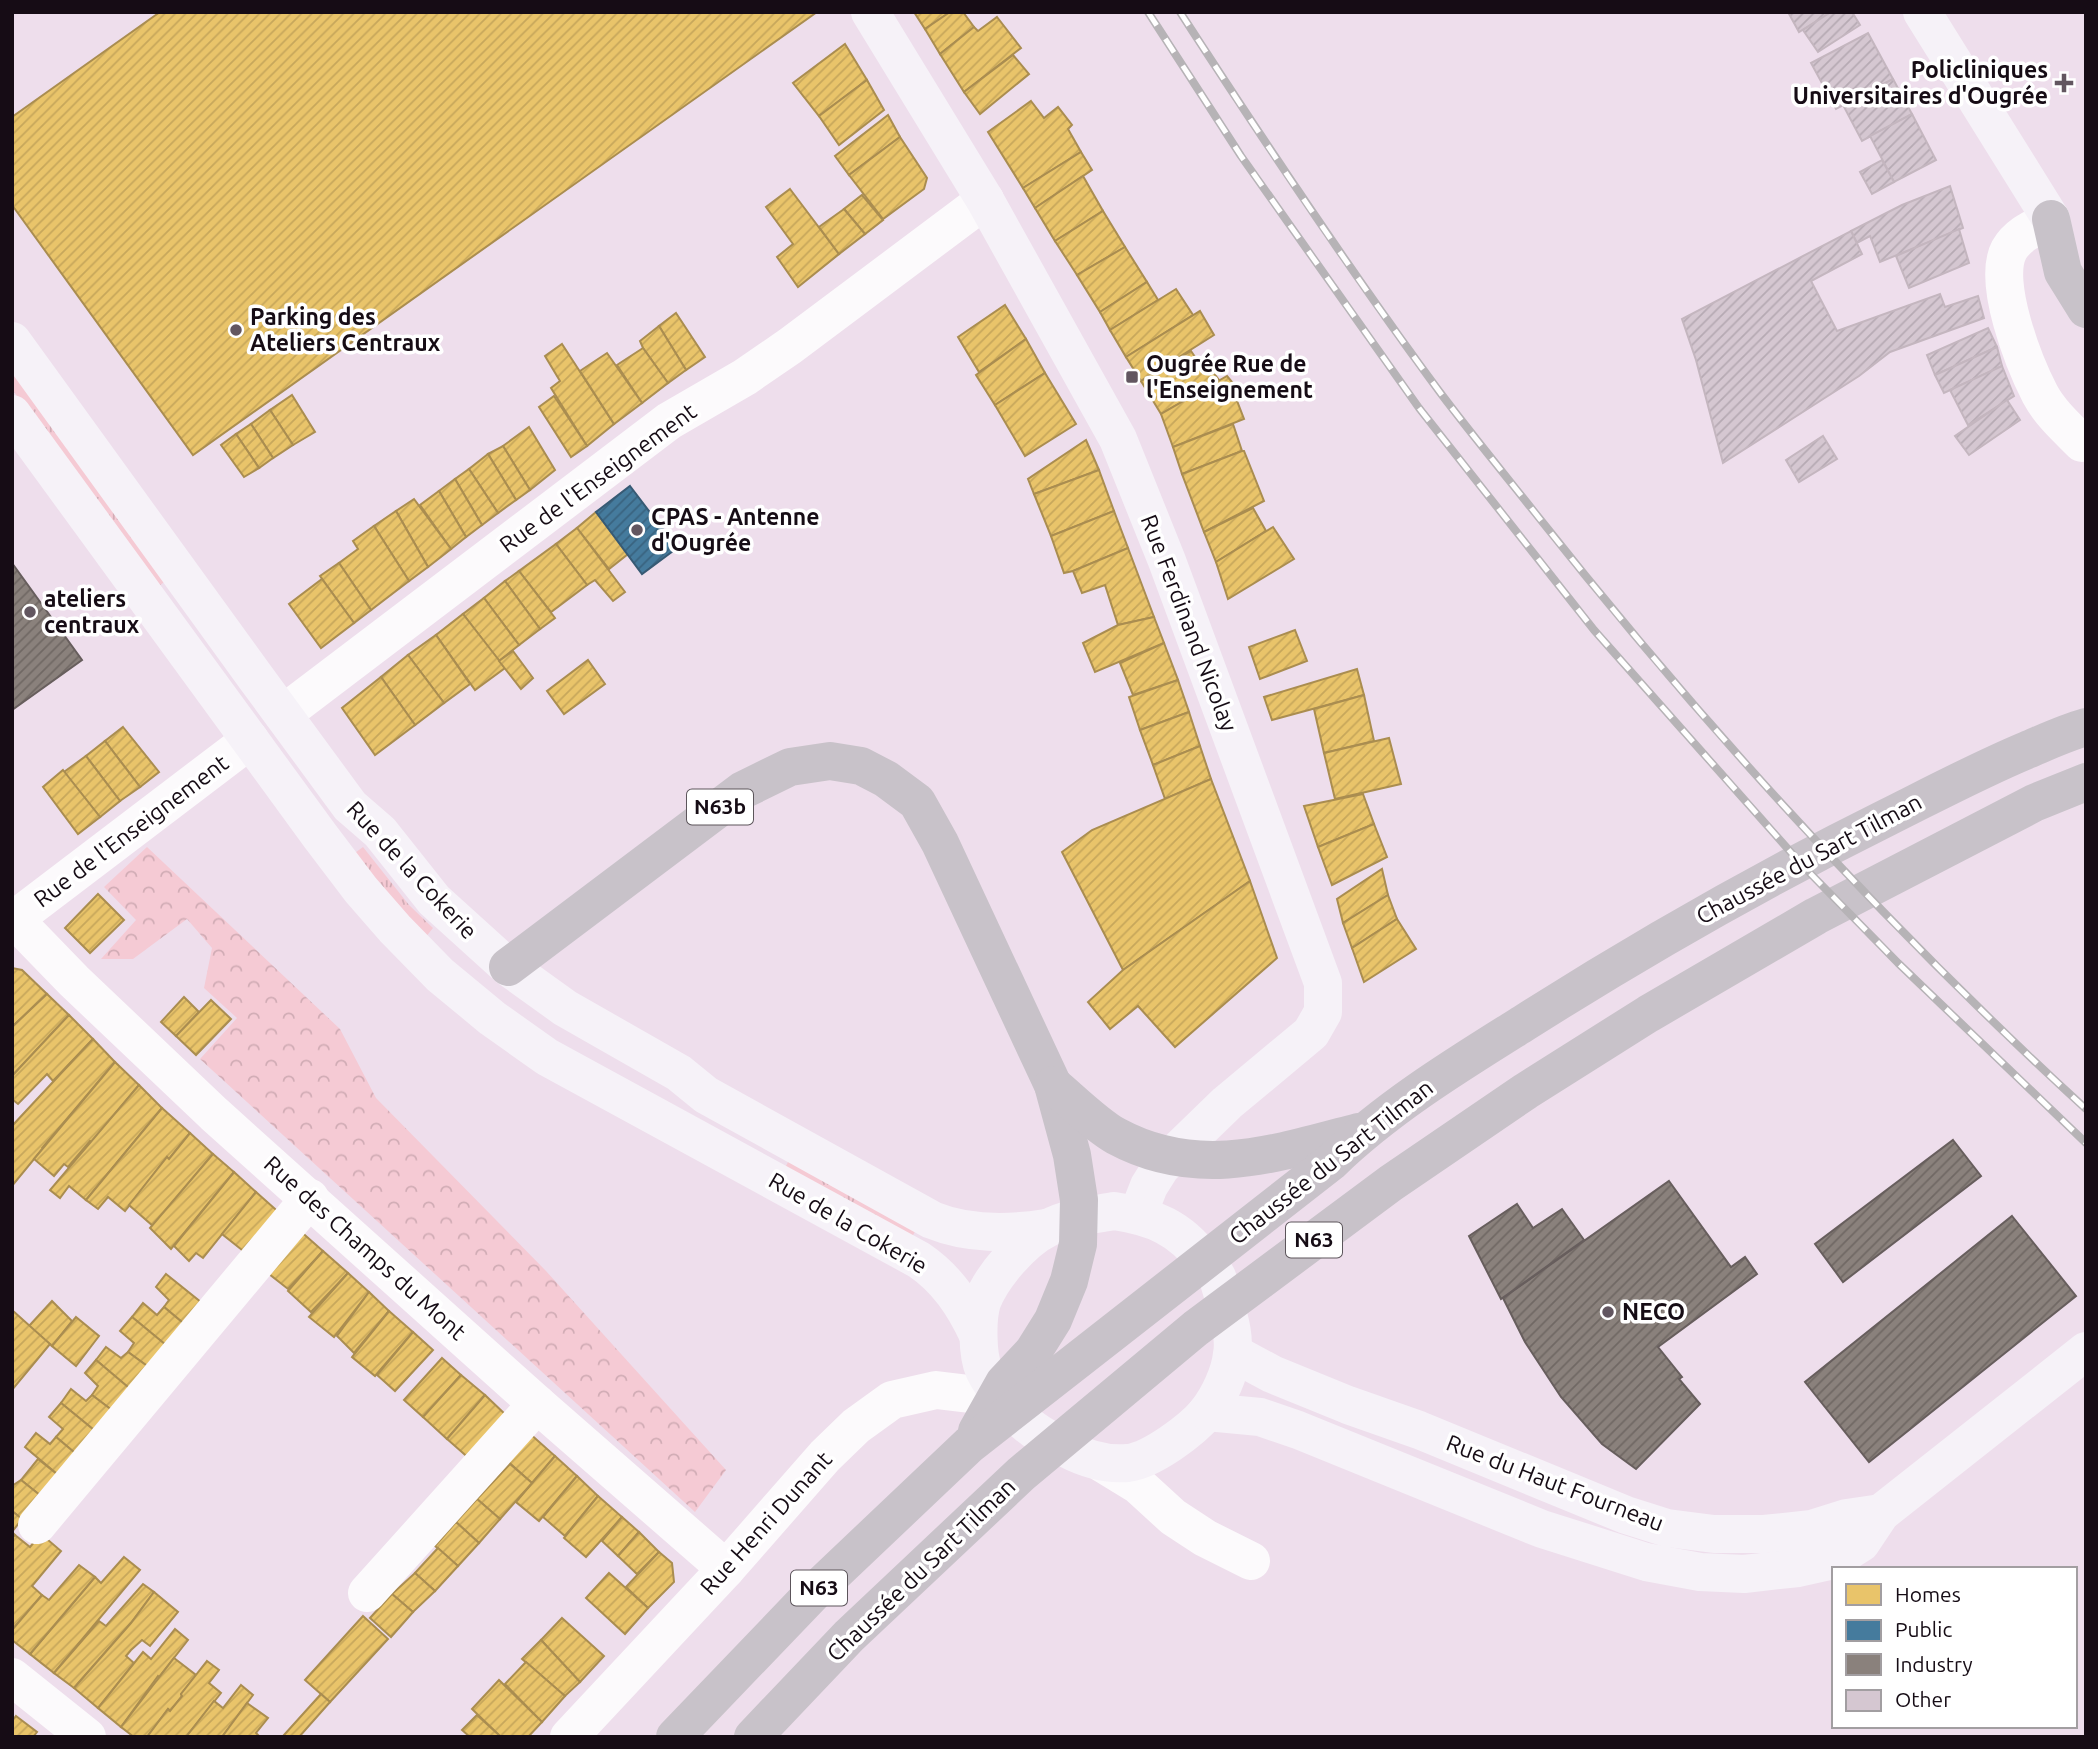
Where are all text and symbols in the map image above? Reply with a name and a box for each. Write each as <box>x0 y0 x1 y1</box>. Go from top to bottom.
place label: Policliniques Universitaires d'Ougrée <box>1793 57 2048 108</box>
marker: Policliniques Universitaires d'Ougrée <box>2054 73 2074 93</box>
place label: Parking des Ateliers Centraux <box>250 304 441 355</box>
marker: Parking des Ateliers Centraux <box>228 322 244 338</box>
place label: Ougrée Rue de l'Enseignement <box>1146 351 1313 402</box>
marker: Ougrée Rue de l'Enseignement <box>1124 369 1140 385</box>
street label: Rue de l'Enseignement <box>495 398 701 557</box>
place label: CPAS - Antenne d'Ougrée <box>651 504 820 555</box>
street label: Rue Ferdinand Nicolay <box>1137 511 1242 735</box>
marker: CPAS - Antenne d'Ougrée <box>629 522 645 538</box>
place label: ateliers centraux <box>44 586 140 637</box>
marker: ateliers centraux <box>22 604 38 620</box>
street label: Rue de l'Enseignement <box>29 749 233 912</box>
street label: Chaussée du Sart Tilman <box>1692 789 1926 929</box>
road number: N63b <box>687 790 753 824</box>
street label: Rue de la Cokerie <box>342 796 482 943</box>
street label: Chaussée du Sart Tilman <box>1224 1074 1437 1249</box>
street label: Rue des Champs du Mont <box>260 1151 471 1345</box>
street label: Rue de la Cokerie <box>765 1167 932 1278</box>
road number: N63 <box>1286 1222 1342 1258</box>
place label: NECO <box>1622 1299 1685 1324</box>
marker: NECO <box>1600 1304 1616 1320</box>
street label: Rue du Haut Fourneau <box>1443 1430 1667 1536</box>
street label: Rue Henri Dunant <box>695 1446 836 1599</box>
street label: Chaussée du Sart Tilman <box>822 1473 1020 1666</box>
legend <box>1832 1567 2077 1728</box>
road number: N63 <box>791 1570 847 1606</box>
text: Homes <box>1895 1582 1961 1606</box>
text: Public <box>1895 1617 1952 1641</box>
text: Industry <box>1895 1652 1973 1676</box>
text: Other <box>1895 1687 1951 1711</box>

